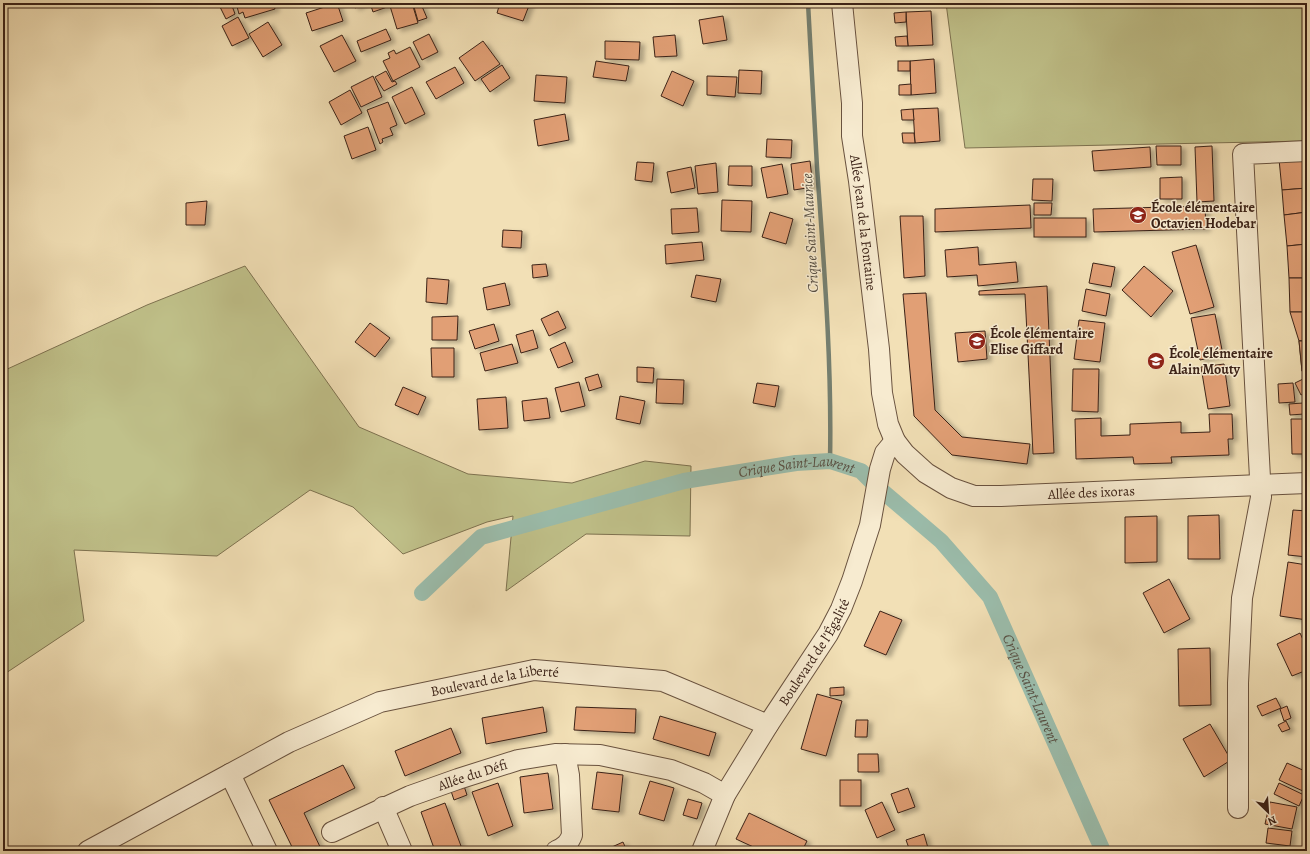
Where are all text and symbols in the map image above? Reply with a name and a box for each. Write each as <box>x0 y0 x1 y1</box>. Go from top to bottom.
street label: Allée Jean de la Fontaine <box>845 152 881 292</box>
water label: Crique Saint-Maurice <box>797 172 823 293</box>
place label: École élémentaire Octavien Hodebar <box>1151 198 1256 233</box>
school or university icon: École élémentaire Octavien Hodebar <box>1128 205 1148 225</box>
place label: École élémentaire Elise Giffard <box>990 324 1094 359</box>
school or university icon: École élémentaire Elise Giffard <box>967 331 987 351</box>
place label: École élémentaire Alain Mouty <box>1168 344 1273 379</box>
school or university icon: École élémentaire Alain Mouty <box>1146 351 1166 371</box>
water label: Crique Saint-Laurent <box>737 451 858 482</box>
street label: Allée des ixoras <box>1047 481 1135 504</box>
street label: Boulevard de l'Égalité <box>774 596 854 709</box>
water label: Crique Saint-Laurent <box>998 631 1064 747</box>
street label: Boulevard de la Liberté <box>429 660 560 701</box>
street label: Allée du Défi <box>434 754 510 795</box>
north arrow <box>1248 792 1288 832</box>
text: N <box>1265 812 1279 829</box>

